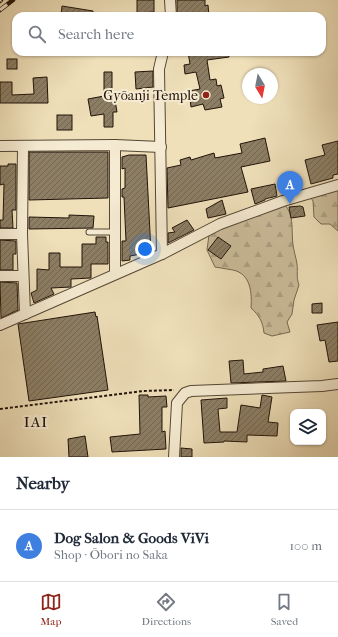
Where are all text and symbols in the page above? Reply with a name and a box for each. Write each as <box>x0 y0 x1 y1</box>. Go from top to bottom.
search box <box>12 12 326 56</box>
icon: search <box>26 23 48 45</box>
text: Search here <box>58 25 134 43</box>
north arrow <box>242 68 278 104</box>
place label: Gyōanji Temple <box>103 87 198 104</box>
marker: Gyōanji Temple <box>201 90 211 100</box>
pin: A <box>277 171 303 204</box>
your location <box>135 239 155 259</box>
map controls <box>290 409 326 445</box>
button: layers <box>290 409 326 445</box>
district label: IAI <box>24 413 48 431</box>
text: Nearby <box>16 473 70 493</box>
text: Dog Salon & Goods ViVi <box>54 529 209 547</box>
text: A <box>25 538 33 553</box>
text: 100 m <box>289 538 322 553</box>
text: Shop · Ōbori no Saka <box>54 547 168 562</box>
tab: Map <box>40 591 62 628</box>
tab: Directions <box>142 591 191 628</box>
tab: Saved <box>271 591 298 628</box>

